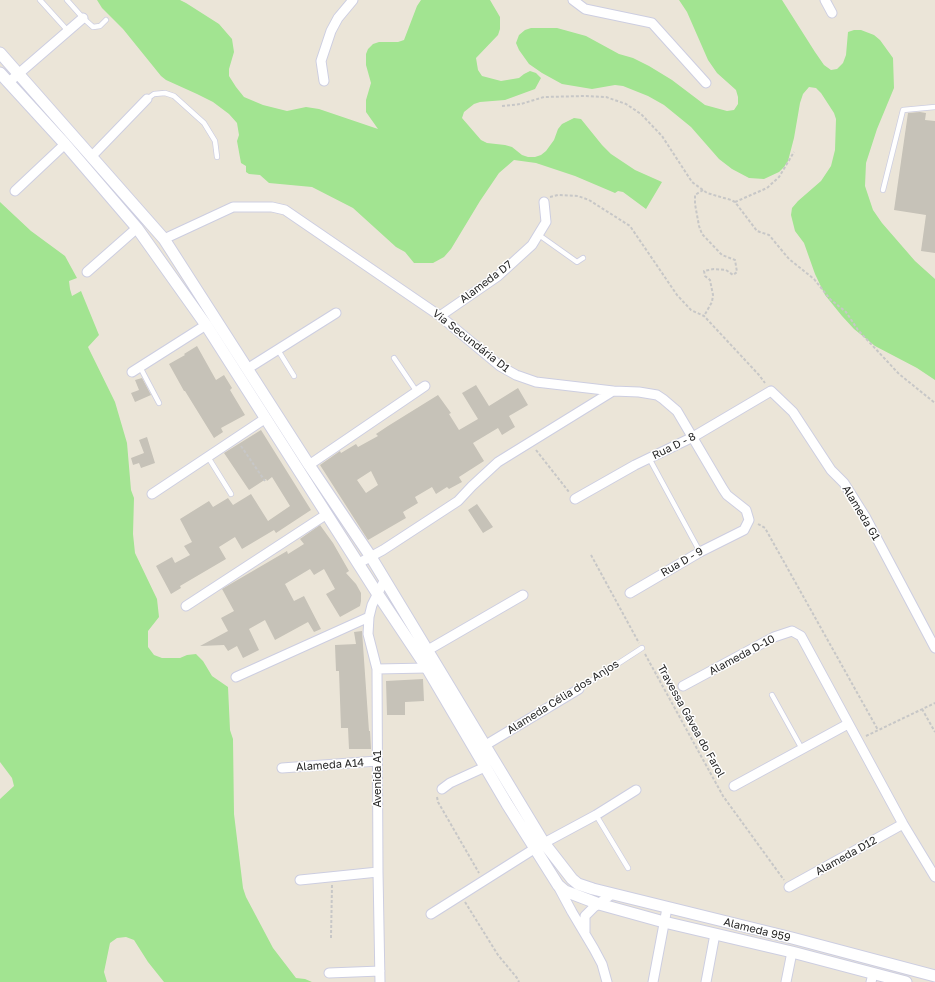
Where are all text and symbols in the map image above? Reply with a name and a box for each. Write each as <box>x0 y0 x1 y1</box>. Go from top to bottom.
street label: Alameda D7 <box>457 258 515 306</box>
street label: Via Secundária D1 <box>430 307 512 375</box>
street label: Rua D - 8 <box>650 430 698 462</box>
street label: Alameda G1 <box>839 483 883 543</box>
street label: Rua D - 9 <box>658 545 706 579</box>
street label: Alameda D-10 <box>707 632 777 678</box>
street label: Alameda Célia dos Anjos <box>505 657 621 737</box>
street label: Travessa Gávea do Farol <box>654 662 728 780</box>
street label: Avenida A1 <box>371 750 385 808</box>
street label: Alameda A14 <box>296 756 364 774</box>
street label: Alameda D12 <box>813 834 879 878</box>
street label: Alameda 959 <box>722 915 792 945</box>

